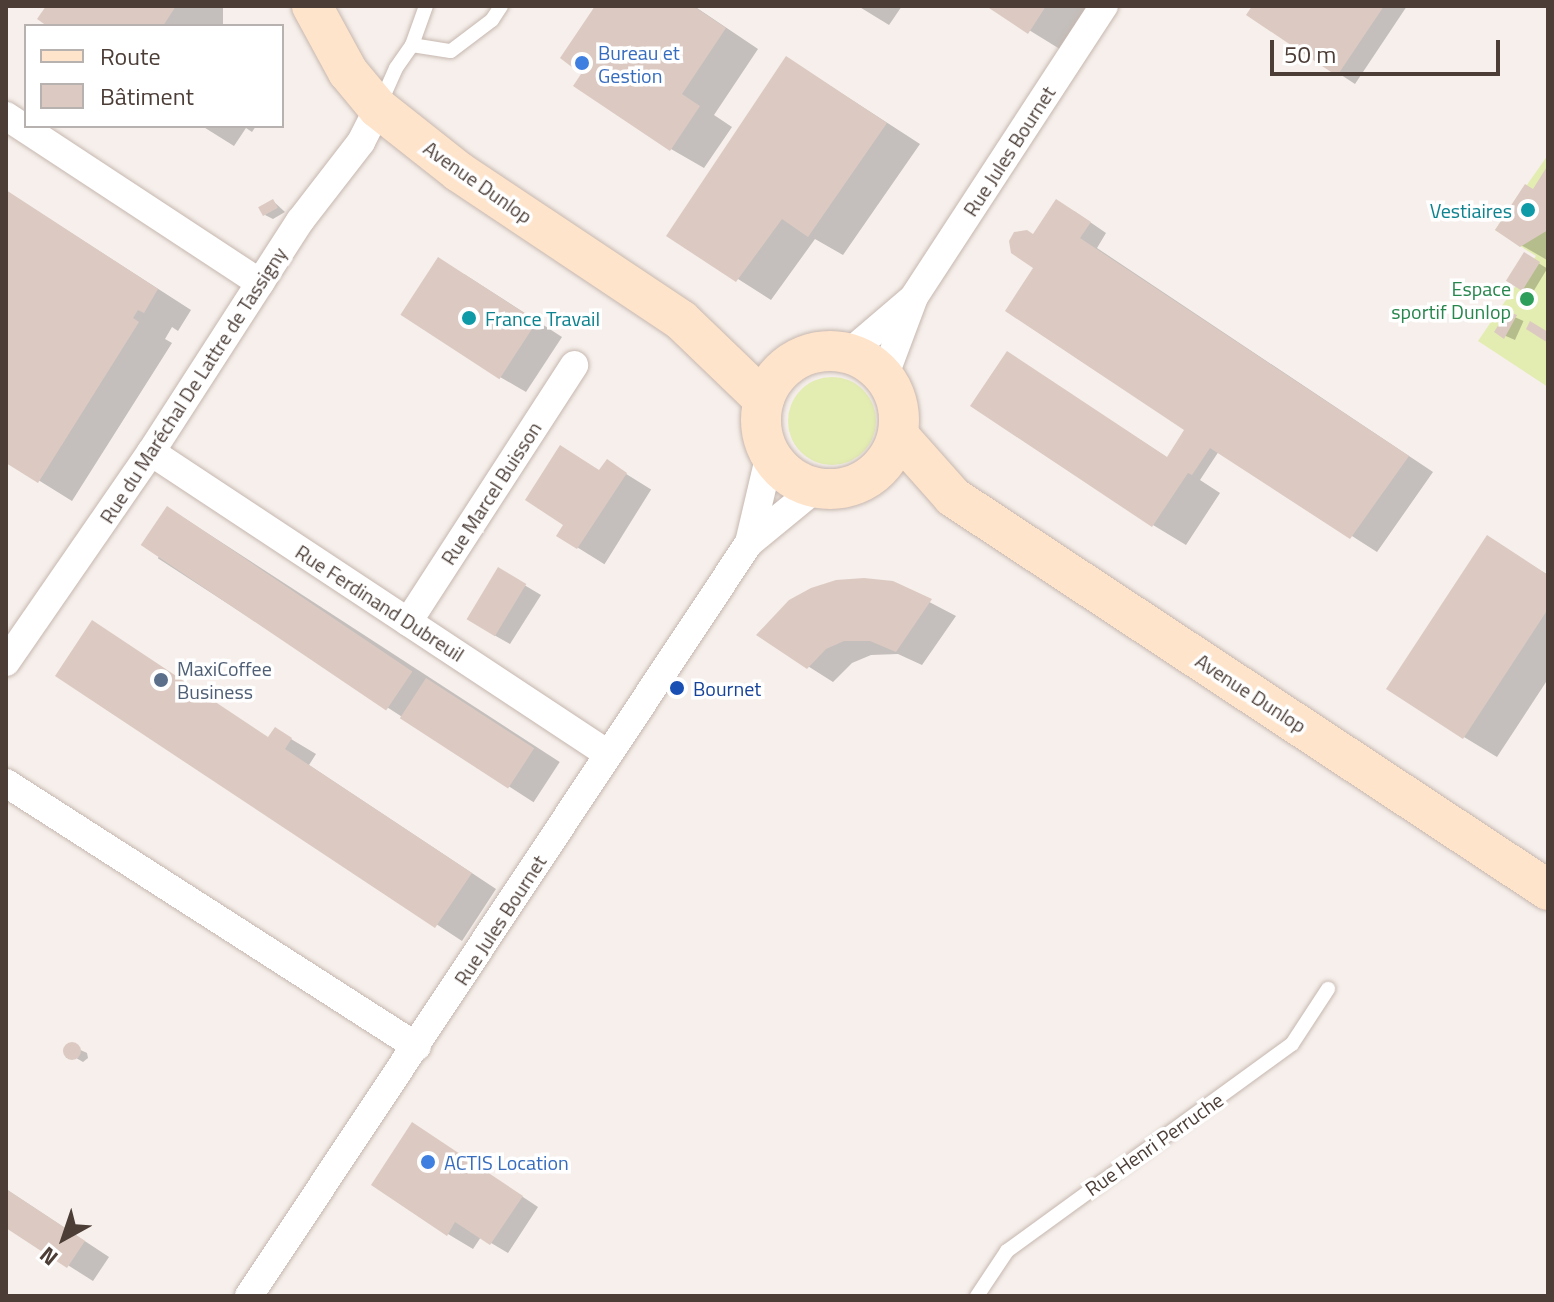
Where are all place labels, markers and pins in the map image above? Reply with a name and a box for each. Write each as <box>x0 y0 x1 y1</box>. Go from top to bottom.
place label: Bureau et Gestion <box>598 40 680 87</box>
marker: Bureau et Gestion <box>573 54 591 72</box>
place label: Vestiaires <box>1430 198 1512 222</box>
marker: Vestiaires <box>1519 201 1537 219</box>
place label: Espace sportif Dunlop <box>1391 276 1511 323</box>
marker: Espace sportif Dunlop <box>1518 290 1536 308</box>
place label: France Travail <box>485 306 600 330</box>
marker: France Travail <box>460 309 478 327</box>
place label: MaxiCoffee Business <box>177 656 272 703</box>
marker: MaxiCoffee Business <box>152 671 170 689</box>
place label: Bournet <box>693 676 761 700</box>
marker: Bournet <box>668 679 686 697</box>
place label: ACTIS Location <box>444 1150 569 1174</box>
marker: ACTIS Location <box>419 1153 437 1171</box>

